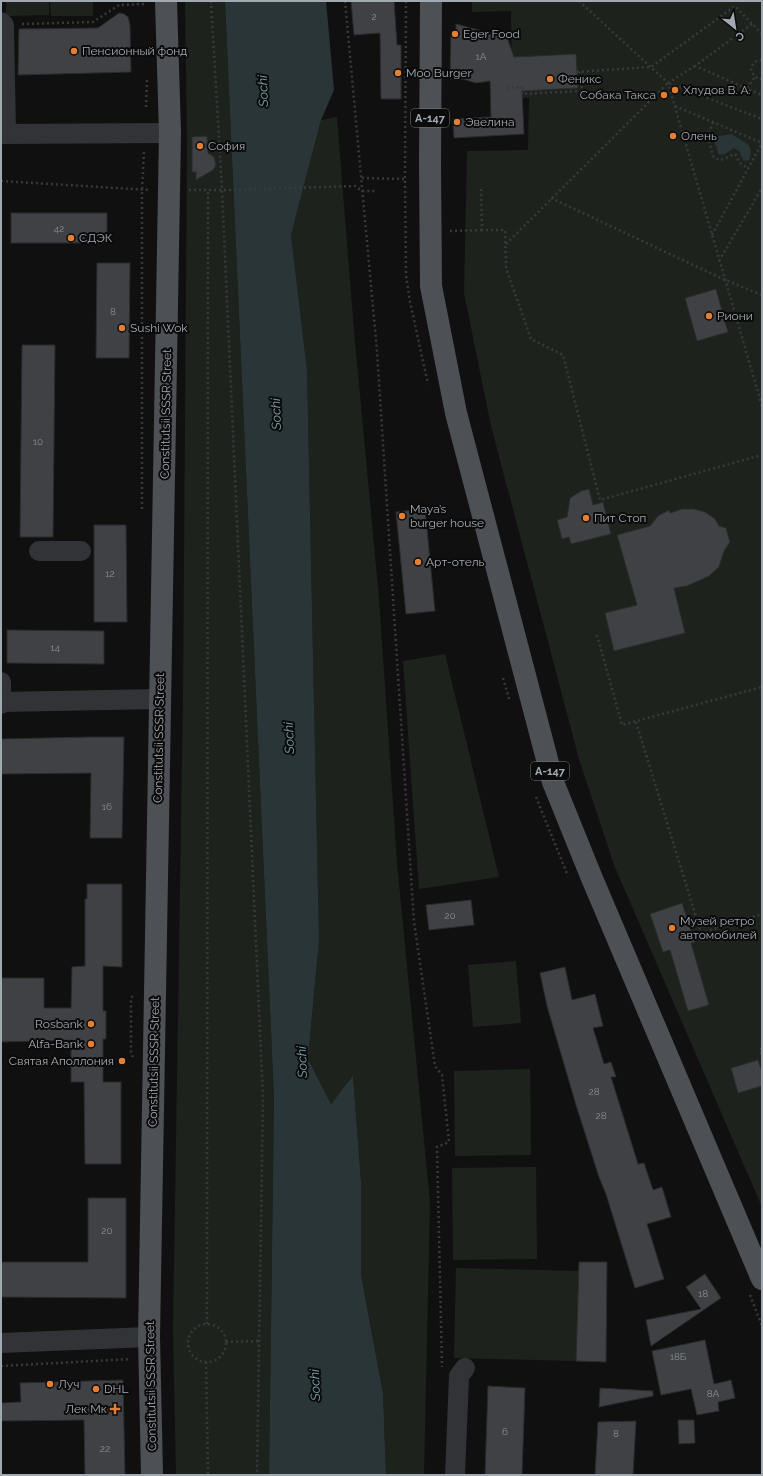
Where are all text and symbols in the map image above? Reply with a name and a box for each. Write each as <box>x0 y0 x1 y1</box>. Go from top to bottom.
north arrow <box>715 8 755 48</box>
house number: 2 <box>371 11 377 22</box>
place label: Eger Food <box>463 27 520 41</box>
marker: Eger Food <box>450 29 460 39</box>
text: С <box>733 29 746 44</box>
place label: Пенсионный фонд <box>82 44 187 58</box>
marker: Пенсионный фонд <box>69 46 79 56</box>
house number: 1А <box>475 51 487 62</box>
place label: Moo Burger <box>406 66 472 80</box>
marker: Moo Burger <box>393 68 403 78</box>
place label: Феникс <box>558 72 602 86</box>
water label: Sochi <box>255 74 271 108</box>
marker: Феникс <box>545 74 555 84</box>
place label: Хлудов В. А. <box>683 83 751 97</box>
marker: Хлудов В. А. <box>670 85 680 95</box>
place label: Собака Такса <box>580 88 656 102</box>
marker: Собака Такса <box>659 90 669 100</box>
road number: А-147 <box>411 109 449 127</box>
place label: Эвелина <box>465 115 515 129</box>
marker: Эвелина <box>452 117 462 127</box>
place label: Олень <box>681 129 717 143</box>
marker: Олень <box>668 131 678 141</box>
place label: София <box>208 139 245 153</box>
marker: София <box>195 141 205 151</box>
house number: 42 <box>54 223 64 234</box>
place label: СДЭК <box>79 231 113 245</box>
marker: СДЭК <box>66 233 76 243</box>
house number: 8 <box>110 306 116 317</box>
place label: Риони <box>717 309 753 323</box>
marker: Риони <box>704 311 714 321</box>
place label: Sushi Wok <box>130 321 188 335</box>
marker: Sushi Wok <box>117 323 127 333</box>
street label: Constitutsii SSSR Street <box>158 349 174 479</box>
water label: Sochi <box>268 397 284 431</box>
house number: 10 <box>33 436 43 447</box>
place label: Maya’s burger house <box>410 502 484 530</box>
marker: Maya’s burger house <box>397 511 407 521</box>
place label: Пит Стоп <box>594 511 646 525</box>
marker: Пит Стоп <box>581 513 591 523</box>
place label: Арт-отель <box>426 555 485 569</box>
marker: Арт-отель <box>413 557 423 567</box>
house number: 12 <box>105 568 115 579</box>
house number: 14 <box>50 642 60 653</box>
street label: Constitutsii SSSR Street <box>151 673 167 803</box>
water label: Sochi <box>281 721 297 755</box>
road number: А-147 <box>531 762 569 780</box>
house number: 16 <box>102 801 112 812</box>
house number: 20 <box>444 910 456 921</box>
place label: Музей ретро автомобилей <box>680 914 757 942</box>
marker: Музей ретро автомобилей <box>667 923 677 933</box>
street label: Constitutsii SSSR Street <box>146 997 162 1127</box>
place label: Rosbank <box>35 1017 84 1031</box>
marker: Rosbank <box>86 1019 96 1029</box>
place label: Alfa-Bank <box>28 1037 84 1051</box>
marker: Alfa-Bank <box>86 1039 96 1049</box>
water label: Sochi <box>294 1045 310 1079</box>
place label: Святая Аполлония <box>9 1054 114 1068</box>
marker: Святая Аполлония <box>117 1056 127 1066</box>
house number: 28 <box>588 1086 600 1097</box>
house number: 28 <box>595 1110 607 1121</box>
house number: 20 <box>101 1225 113 1236</box>
house number: 18 <box>698 1288 708 1299</box>
street label: Constitutsii SSSR Street <box>143 1321 159 1451</box>
house number: 18Б <box>670 1351 687 1362</box>
water label: Sochi <box>307 1368 323 1402</box>
place label: Луч <box>58 1377 79 1391</box>
marker: Луч <box>45 1379 55 1389</box>
place label: DHL <box>104 1382 128 1396</box>
marker: DHL <box>91 1384 101 1394</box>
house number: 8А <box>707 1388 720 1399</box>
place label: Лек Мк <box>65 1402 107 1416</box>
marker: Лек Мк <box>110 1404 120 1414</box>
house number: 6 <box>502 1426 508 1437</box>
house number: 8 <box>613 1428 619 1439</box>
house number: 22 <box>100 1443 110 1454</box>

